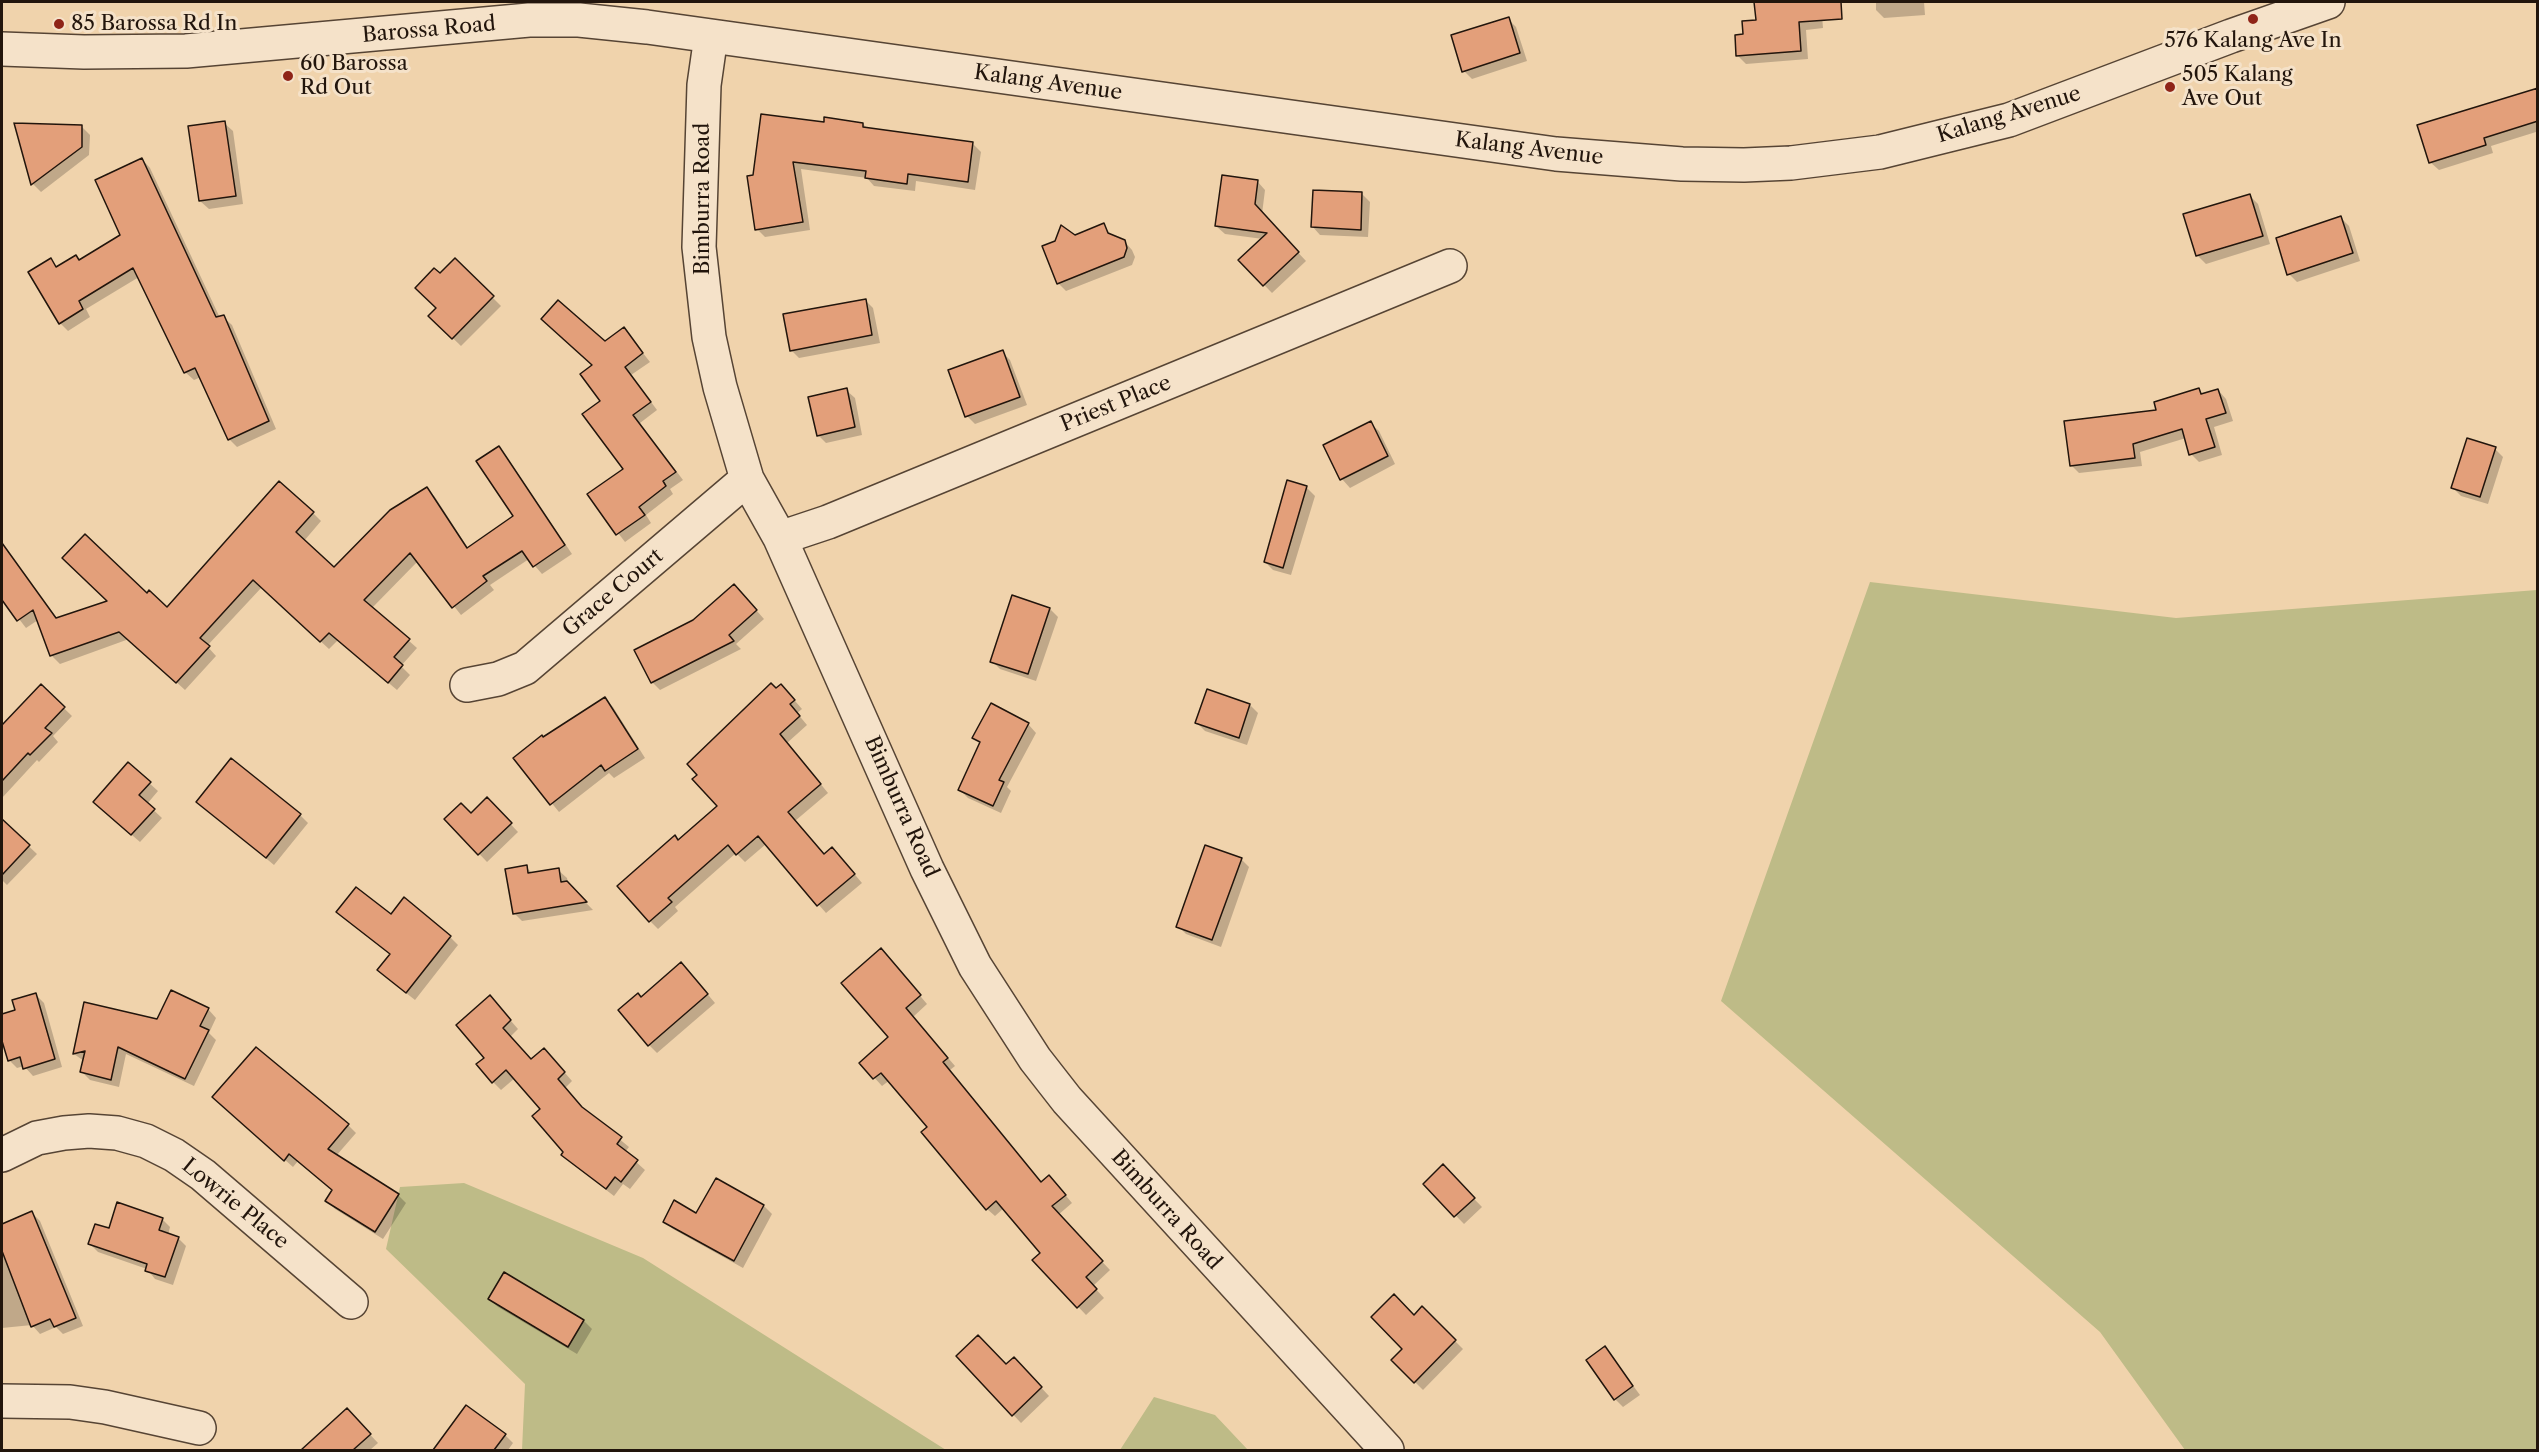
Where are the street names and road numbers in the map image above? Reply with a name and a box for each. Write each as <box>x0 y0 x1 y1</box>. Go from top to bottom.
street label: Barossa Road <box>361 12 497 48</box>
street label: Kalang Avenue <box>972 60 1124 106</box>
street label: Kalang Avenue <box>1934 81 2084 149</box>
street label: Bimburra Road <box>690 123 716 275</box>
street label: Kalang Avenue <box>1453 127 1605 171</box>
street label: Priest Place <box>1057 370 1175 438</box>
street label: Grace Court <box>558 544 668 642</box>
street label: Bimburra Road <box>859 732 943 882</box>
street label: Bimburra Road <box>1106 1145 1226 1275</box>
street label: Lowrie Place <box>177 1153 293 1255</box>

